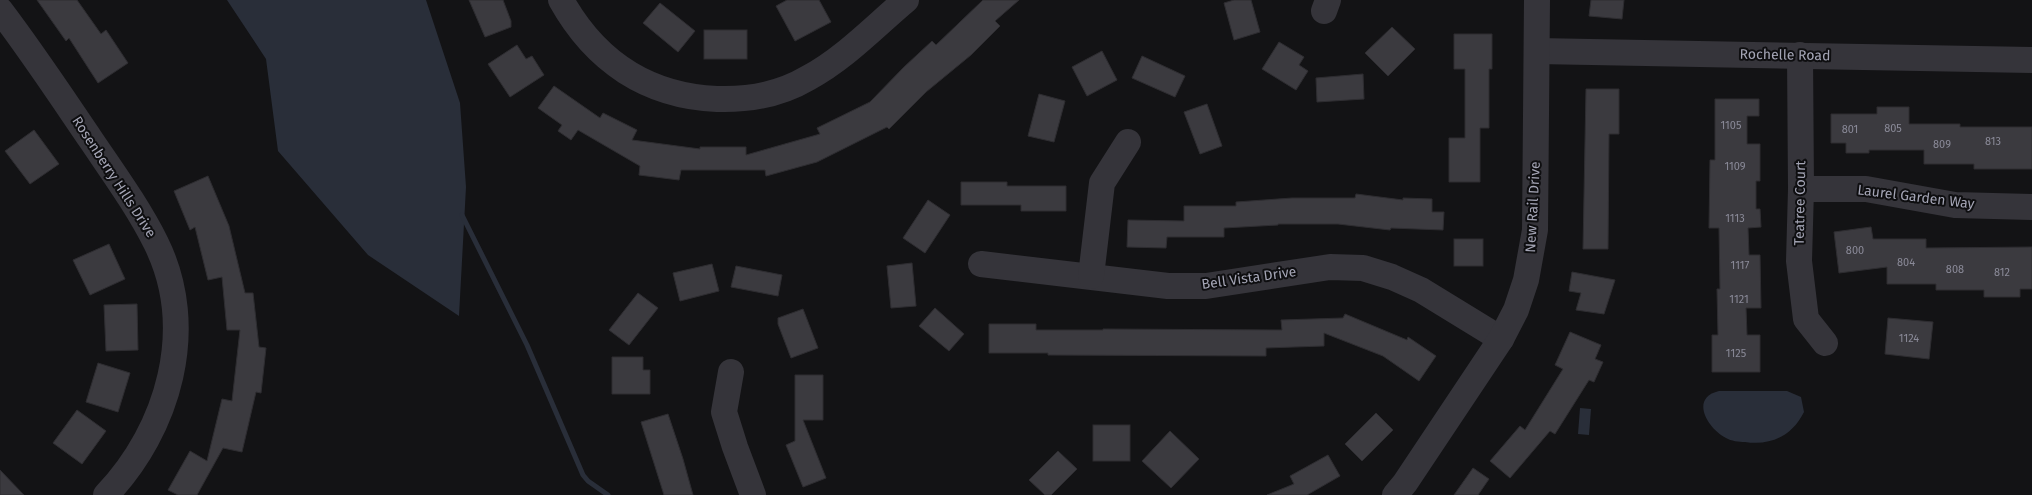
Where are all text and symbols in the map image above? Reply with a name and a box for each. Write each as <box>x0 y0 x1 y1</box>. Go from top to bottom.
street label: Rochelle Road <box>1739 46 1831 64</box>
street label: Rosenberry Hills Drive <box>68 113 160 241</box>
house number: 1105 <box>1720 119 1742 132</box>
house number: 805 <box>1884 122 1902 135</box>
house number: 801 <box>1842 123 1858 136</box>
house number: 813 <box>1985 135 2001 148</box>
house number: 809 <box>1933 138 1951 151</box>
street label: Teatree Court <box>1791 159 1809 246</box>
house number: 1109 <box>1724 160 1746 173</box>
street label: New Rail Drive <box>1522 161 1544 253</box>
street label: Laurel Garden Way <box>1856 181 1976 213</box>
house number: 1113 <box>1725 212 1745 225</box>
house number: 800 <box>1846 244 1864 257</box>
house number: 804 <box>1897 256 1915 269</box>
house number: 1117 <box>1731 259 1750 272</box>
street label: Bell Vista Drive <box>1201 263 1297 293</box>
house number: 808 <box>1946 263 1964 276</box>
house number: 812 <box>1994 266 2010 279</box>
house number: 1121 <box>1729 293 1749 306</box>
house number: 1124 <box>1899 332 1919 345</box>
house number: 1125 <box>1726 347 1747 360</box>

